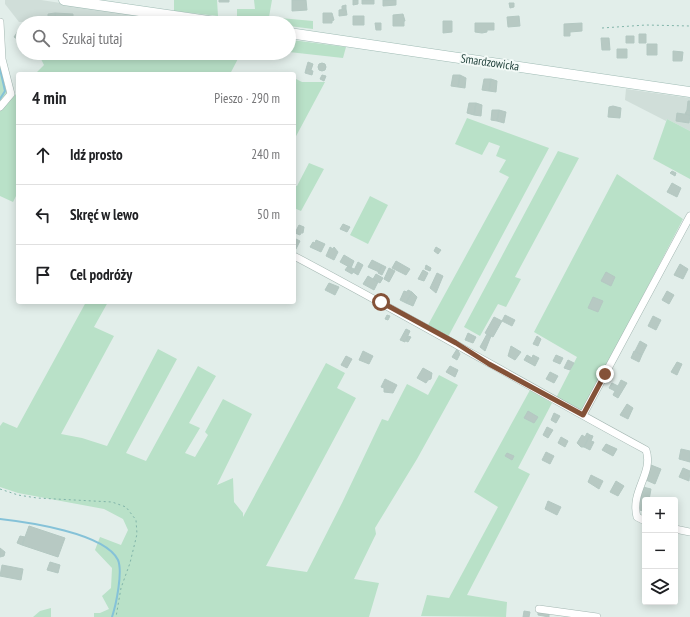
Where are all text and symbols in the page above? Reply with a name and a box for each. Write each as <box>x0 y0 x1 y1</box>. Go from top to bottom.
search box <box>16 16 296 60</box>
icon: search <box>30 27 52 49</box>
text: Szukaj tutaj <box>62 29 123 48</box>
street label: Smardzowicka <box>460 50 520 74</box>
text: 4 min <box>32 87 66 109</box>
text: Pieszo · 290 m <box>214 90 280 107</box>
icon: ahead <box>32 144 54 166</box>
text: Idź prosto <box>70 145 123 164</box>
text: 240 m <box>251 146 280 163</box>
icon: left <box>32 204 54 226</box>
text: Skręć w lewo <box>70 205 139 224</box>
text: 50 m <box>257 206 280 223</box>
icon: arrive <box>32 264 54 286</box>
text: Cel podróży <box>70 265 132 284</box>
route start <box>372 293 390 311</box>
route end <box>596 365 614 383</box>
map controls <box>642 497 678 605</box>
button: + <box>642 497 678 533</box>
button: − <box>642 533 678 569</box>
button: layers <box>642 569 678 605</box>

